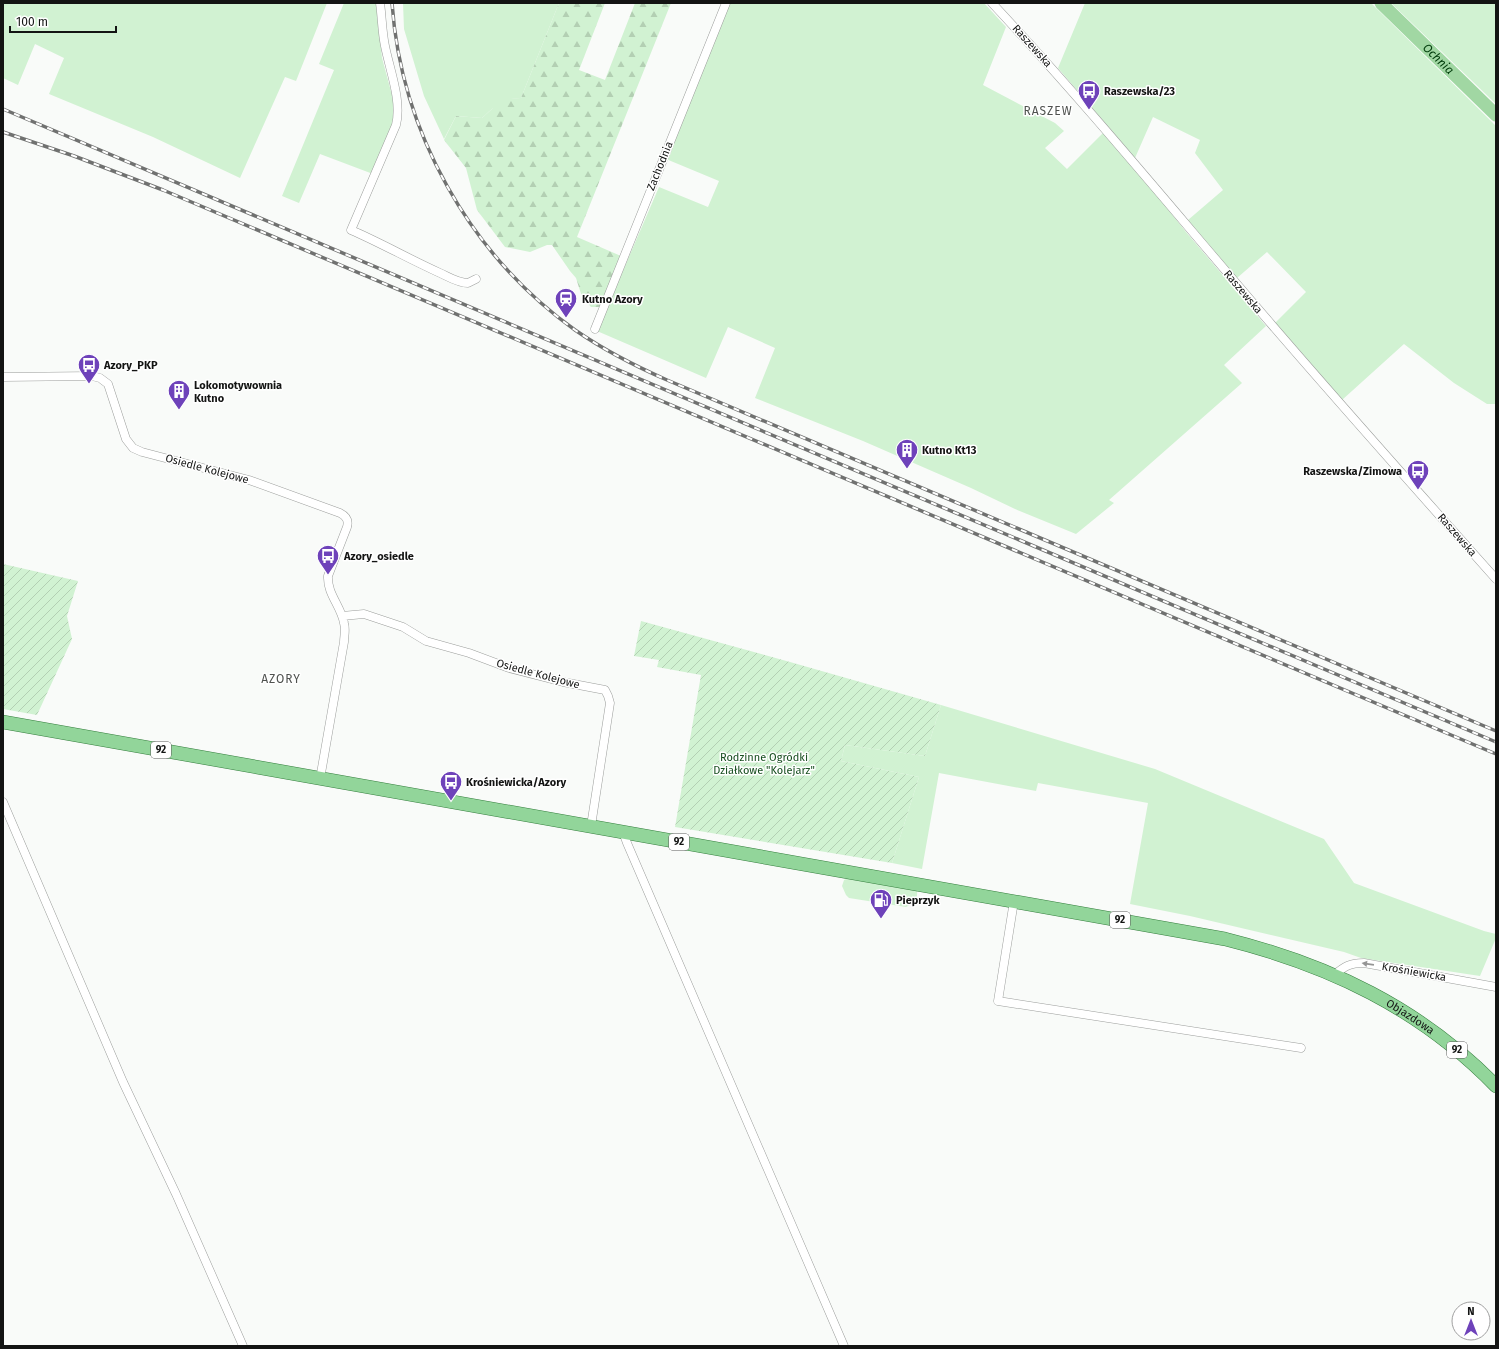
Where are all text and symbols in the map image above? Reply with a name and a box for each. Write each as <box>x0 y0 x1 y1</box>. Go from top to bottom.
scale bar <box>10 8 116 34</box>
text: 100 m <box>16 15 48 29</box>
street label: Raszewska <box>1010 22 1054 70</box>
water label: Ochnia <box>1420 41 1457 77</box>
bus stop icon: Raszewska/23 <box>1076 78 1102 111</box>
place label: Raszewska/23 <box>1104 85 1175 98</box>
district label: RASZEW <box>1023 104 1073 118</box>
street label: Zachodnia <box>644 140 676 192</box>
street label: Raszewska <box>1221 268 1265 316</box>
station icon: Kutno Azory <box>553 286 579 319</box>
place label: Kutno Azory <box>582 293 643 306</box>
bus stop icon: Azory_PKP <box>76 352 102 385</box>
place label: Azory_PKP <box>103 359 158 372</box>
building icon: Lokomotywownia Kutno <box>166 378 192 411</box>
place label: Lokomotywownia Kutno <box>194 379 282 405</box>
building icon: Kutno Kt13 <box>894 437 920 470</box>
place label: Kutno Kt13 <box>922 444 977 457</box>
street label: Osiedle Kolejowe <box>164 452 250 486</box>
bus stop icon: Raszewska/Zimowa <box>1405 458 1431 491</box>
place label: Raszewska/Zimowa <box>1303 465 1402 478</box>
street label: Raszewska <box>1435 511 1479 559</box>
bus stop icon: Azory_osiedle <box>315 543 341 576</box>
place label: Azory_osiedle <box>343 550 414 563</box>
street label: Osiedle Kolejowe <box>495 657 581 691</box>
district label: AZORY <box>261 672 301 686</box>
road number: 92 <box>151 742 171 758</box>
park label: Rodzinne Ogródki Działkowe "Kolejarz" <box>713 751 815 777</box>
bus stop icon: Krośniewicka/Azory <box>438 769 464 802</box>
place label: Krośniewicka/Azory <box>466 776 567 789</box>
road number: 92 <box>669 834 689 850</box>
fuel station icon: Pieprzyk <box>868 887 894 920</box>
place label: Pieprzyk <box>896 894 940 907</box>
road number: 92 <box>1110 912 1130 928</box>
street label: Krośniewicka <box>1381 960 1447 984</box>
one-way arrow <box>1362 961 1374 967</box>
street label: Objazdowa <box>1384 996 1437 1037</box>
road number: 92 <box>1447 1042 1467 1058</box>
north arrow <box>1451 1301 1491 1341</box>
text: N <box>1467 1305 1475 1318</box>

